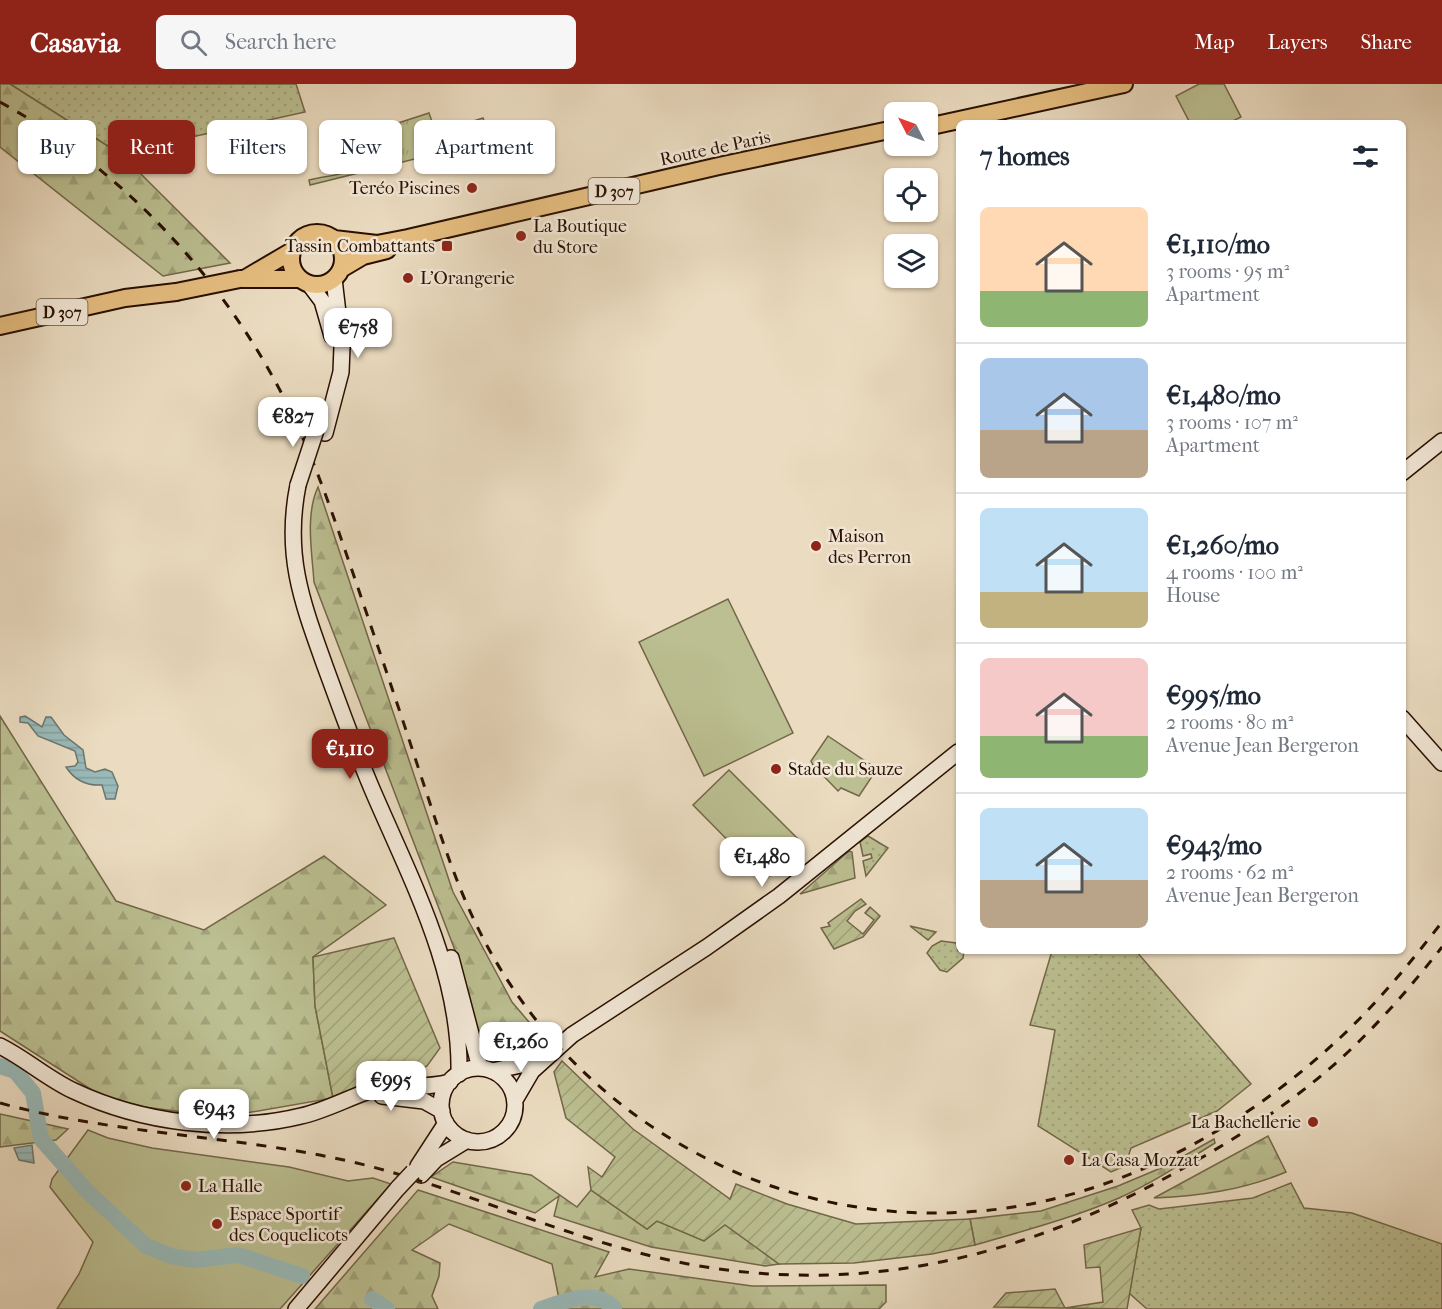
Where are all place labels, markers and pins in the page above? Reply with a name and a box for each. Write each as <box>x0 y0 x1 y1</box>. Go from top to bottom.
place label: Teréo Piscines <box>349 178 460 199</box>
marker: Teréo Piscines <box>465 181 479 195</box>
place label: La Boutique du Store <box>533 216 627 258</box>
marker: La Boutique du Store <box>514 229 528 243</box>
place label: Tassin Combattants <box>285 236 435 257</box>
marker: Tassin Combattants <box>440 239 454 253</box>
place label: L'Orangerie <box>420 268 515 289</box>
marker: L'Orangerie <box>401 271 415 285</box>
pin: €758 <box>322 308 394 359</box>
pin: €827 <box>257 397 329 448</box>
place label: Maison des Perron <box>828 526 912 568</box>
marker: Maison des Perron <box>809 539 823 553</box>
pin: €1,110 <box>301 729 399 780</box>
place label: Stade du Sauze <box>788 759 903 780</box>
marker: Stade du Sauze <box>769 762 783 776</box>
pin: €1,480 <box>713 837 811 888</box>
pin: €1,260 <box>472 1022 570 1073</box>
pin: €995 <box>355 1061 427 1112</box>
pin: €943 <box>178 1089 250 1140</box>
place label: La Bachellerie <box>1191 1112 1301 1133</box>
marker: La Bachellerie <box>1306 1115 1320 1129</box>
place label: La Casa Mozzat <box>1081 1150 1200 1171</box>
marker: La Casa Mozzat <box>1062 1153 1076 1167</box>
place label: La Halle <box>198 1176 262 1197</box>
marker: La Halle <box>179 1179 193 1193</box>
place label: Espace Sportif des Coquelicots <box>229 1204 348 1246</box>
marker: Espace Sportif des Coquelicots <box>210 1217 224 1231</box>

